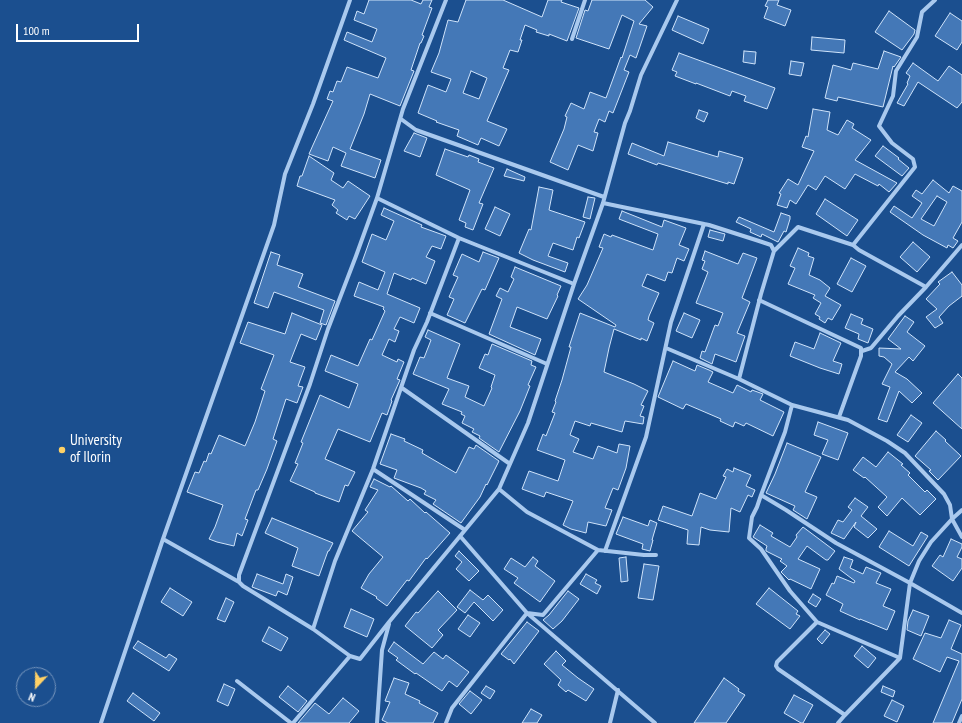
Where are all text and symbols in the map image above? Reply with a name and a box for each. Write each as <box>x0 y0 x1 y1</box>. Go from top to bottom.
scale bar <box>18 16 141 42</box>
text: 100 m <box>23 23 50 38</box>
place label: University of Ilorin <box>70 432 122 467</box>
marker: University of Ilorin <box>57 445 67 455</box>
north arrow <box>16 667 56 707</box>
text: N <box>27 690 37 705</box>

